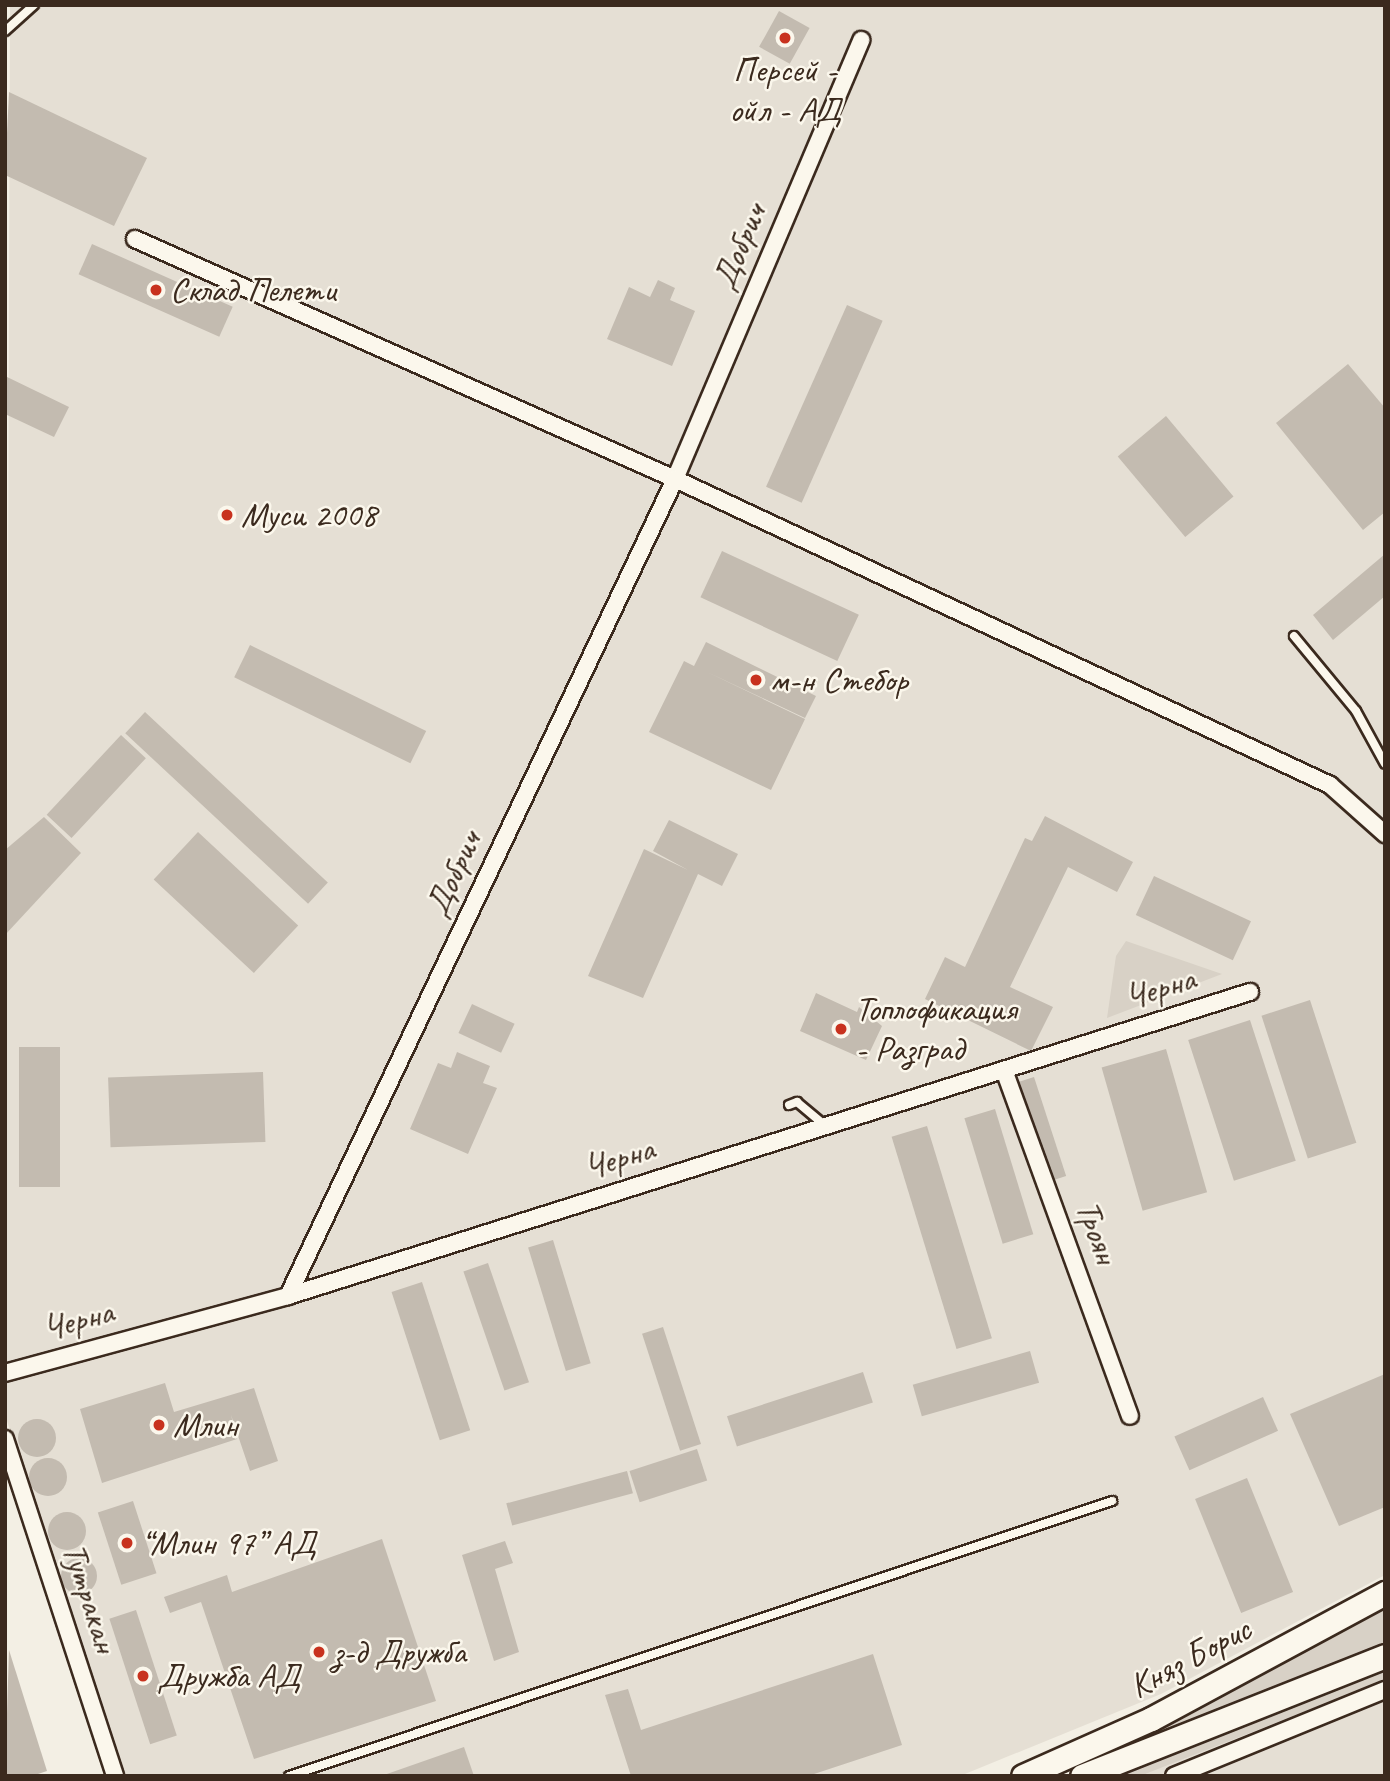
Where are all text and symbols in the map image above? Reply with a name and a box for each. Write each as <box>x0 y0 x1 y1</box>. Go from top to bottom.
marker: Персей - ойл - АД <box>777 30 793 46</box>
place label: Персей - ойл - АД <box>730 49 840 131</box>
street label: Добрич <box>702 198 776 296</box>
place label: Склад Пелети <box>170 269 335 311</box>
marker: Склад Пелети <box>148 282 164 298</box>
place label: Муси 2008 <box>241 494 377 536</box>
marker: Муси 2008 <box>219 507 235 523</box>
place label: м-н Стебор <box>770 659 904 701</box>
marker: м-н Стебор <box>748 672 764 688</box>
street label: Добрич <box>415 825 491 923</box>
street label: Черна <box>1120 958 1200 1018</box>
place label: Топлофикация - Разград <box>855 988 1016 1070</box>
marker: Топлофикация - Разград <box>833 1021 849 1037</box>
street label: Черна <box>579 1128 659 1188</box>
street label: Троян <box>1066 1195 1128 1269</box>
street label: Черна <box>38 1291 118 1349</box>
place label: Млин <box>173 1404 238 1446</box>
marker: Млин <box>151 1417 167 1433</box>
place label: “Млин 97” АД <box>141 1522 315 1564</box>
marker: “Млин 97” АД <box>119 1535 135 1551</box>
street label: Тутракан <box>53 1538 127 1658</box>
street label: Княз Борис <box>1121 1608 1259 1708</box>
place label: з-д Дружба <box>333 1631 466 1673</box>
marker: з-д Дружба <box>311 1644 327 1660</box>
place label: Дружба АД <box>157 1655 300 1697</box>
marker: Дружба АД <box>135 1668 151 1684</box>

